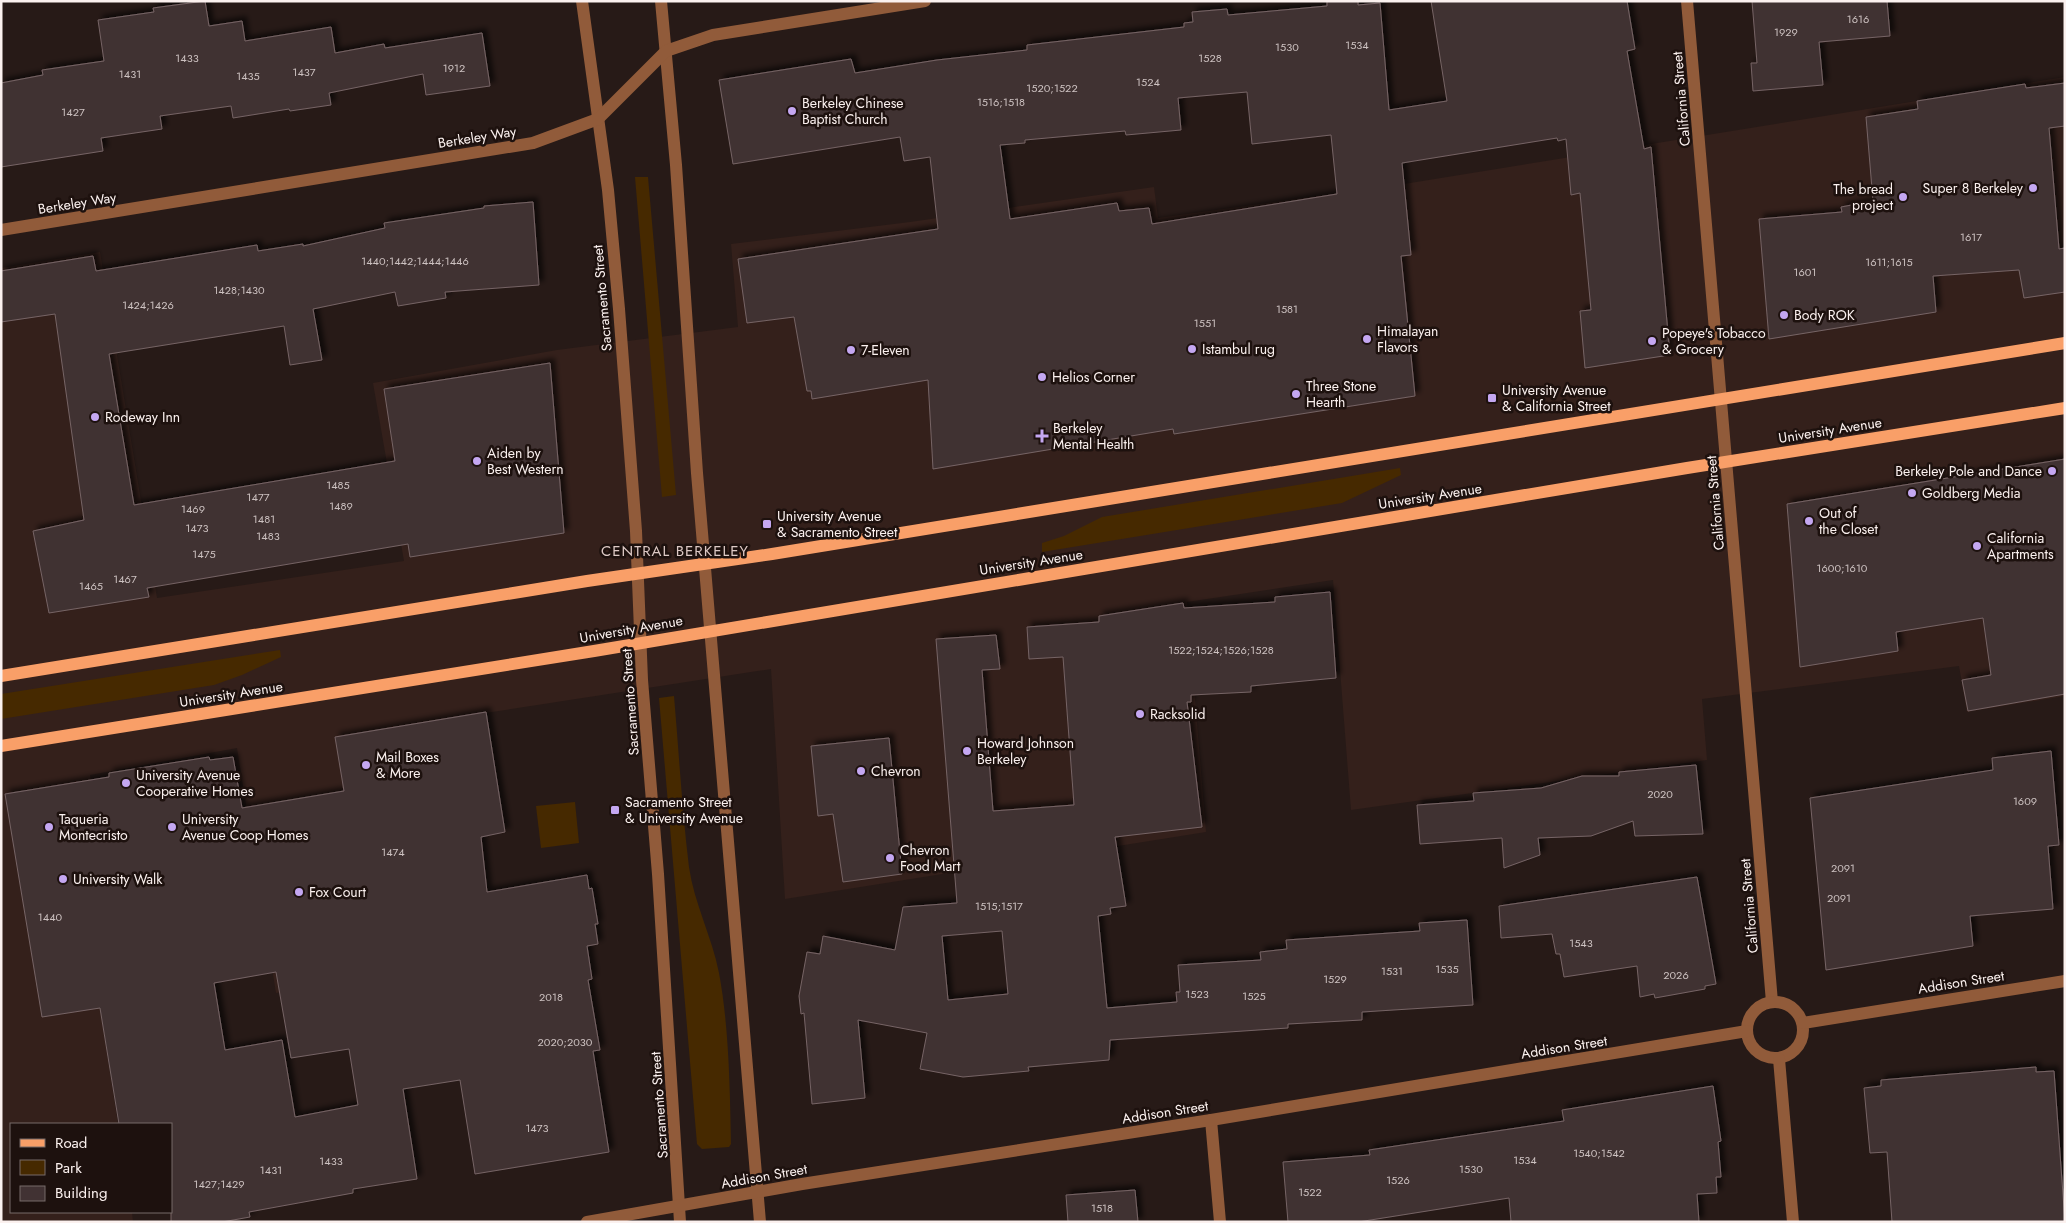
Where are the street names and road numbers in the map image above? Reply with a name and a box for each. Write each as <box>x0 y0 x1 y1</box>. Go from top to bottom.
street label: California Street <box>1667 50 1695 147</box>
street label: Berkeley Way <box>436 121 518 153</box>
street label: Berkeley Way <box>36 187 118 219</box>
street label: Sacramento Street <box>587 243 617 352</box>
street label: University Avenue <box>1777 412 1883 448</box>
street label: California Street <box>1701 454 1729 551</box>
street label: University Avenue <box>1377 478 1483 514</box>
street label: University Avenue <box>978 544 1084 580</box>
street label: University Avenue <box>578 610 684 648</box>
street label: Sacramento Street <box>616 647 644 756</box>
street label: University Avenue <box>178 676 284 712</box>
street label: California Street <box>1735 857 1763 954</box>
street label: Addison Street <box>1916 965 2006 999</box>
street label: Addison Street <box>1519 1030 1609 1064</box>
street label: Sacramento Street <box>645 1050 673 1159</box>
street label: Addison Street <box>1120 1095 1210 1129</box>
street label: Addison Street <box>719 1158 809 1193</box>

